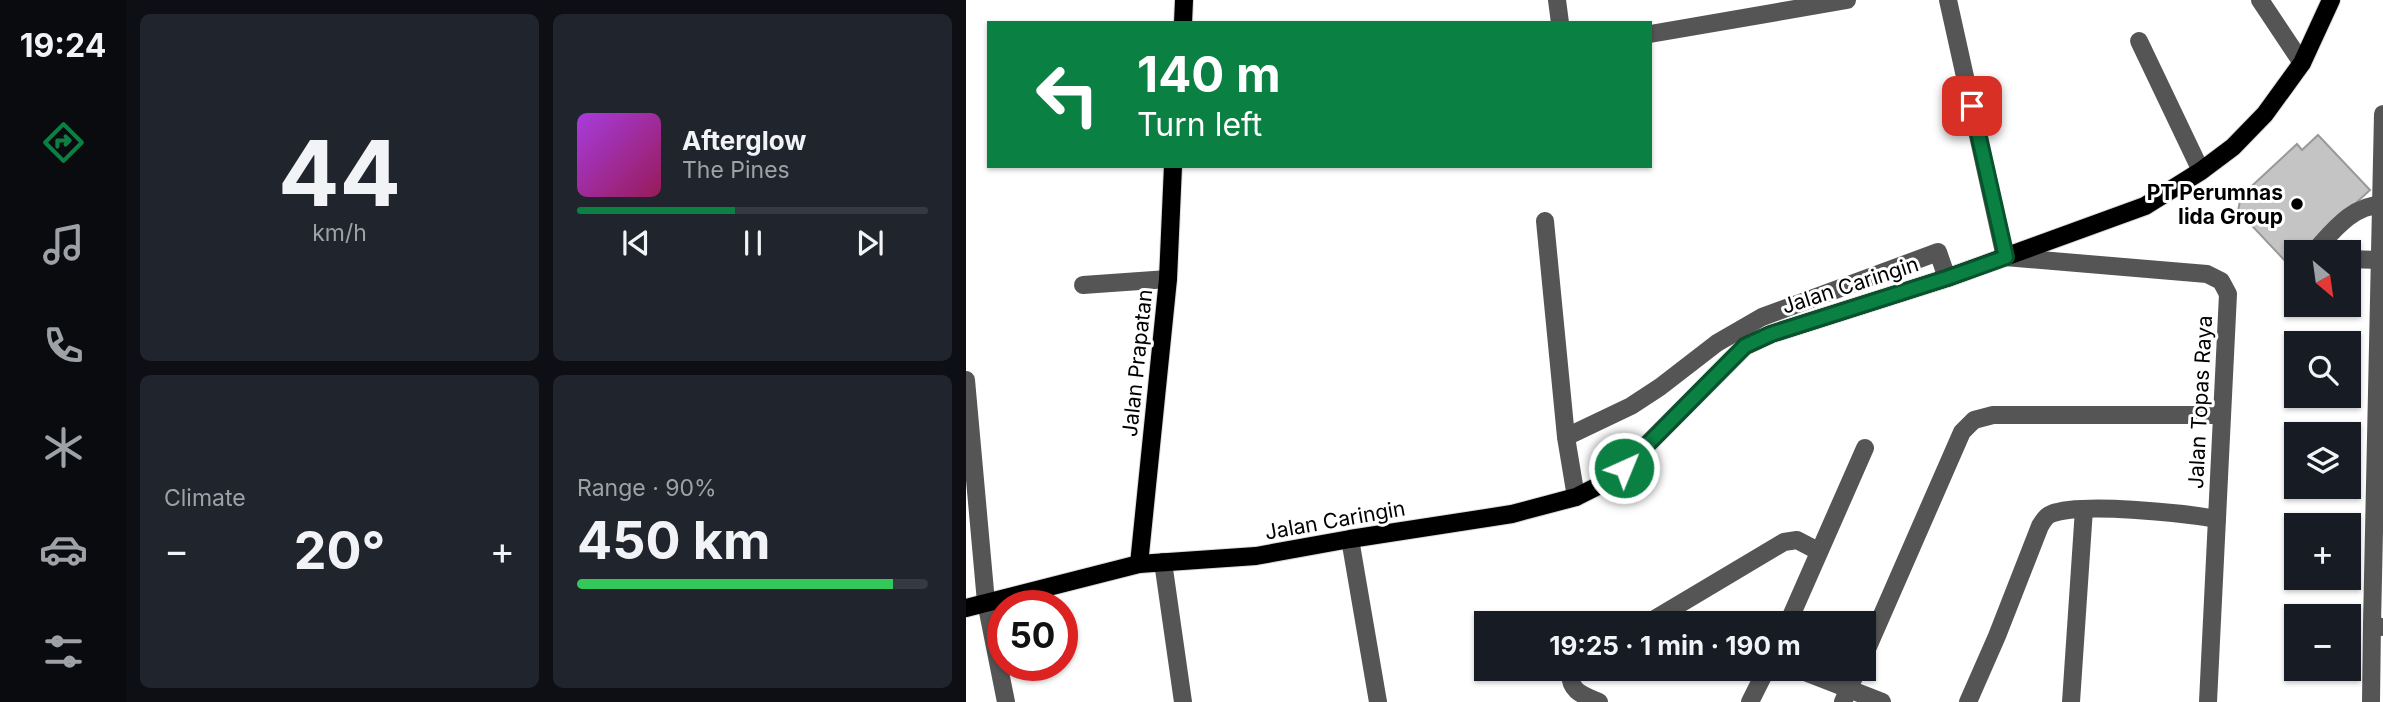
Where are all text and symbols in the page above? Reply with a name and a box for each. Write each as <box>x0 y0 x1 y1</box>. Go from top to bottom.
text: 19:24 <box>20 26 106 65</box>
text: 140 m <box>1137 45 1281 104</box>
icon: left <box>1022 49 1113 140</box>
pin <box>1942 76 2002 136</box>
icon: arrive <box>1953 87 1991 125</box>
text: Turn left <box>1137 105 1262 144</box>
icon: directions <box>39 118 88 167</box>
text: 44 <box>278 118 401 228</box>
text: Afterglow <box>682 125 806 156</box>
text: The Pines <box>682 156 790 184</box>
place label: PT Perumnas Iida Group <box>2147 180 2283 229</box>
marker: PT Perumnas Iida Group <box>2289 196 2305 212</box>
text: km/h <box>312 219 367 247</box>
icon: music <box>39 220 88 269</box>
icon: previous <box>617 224 655 262</box>
icon: pause <box>734 224 772 262</box>
icon: next <box>851 224 889 262</box>
north arrow <box>2284 240 2361 317</box>
map controls <box>2284 240 2361 681</box>
street label: Jalan Caringin <box>1779 251 1921 319</box>
street label: Jalan Prapatan <box>1117 288 1157 438</box>
street label: Jalan Topas Raya <box>2183 315 2217 489</box>
icon: phone <box>39 321 88 370</box>
button: search <box>2284 331 2361 408</box>
button: layers <box>2284 422 2361 499</box>
icon: climate <box>39 423 88 472</box>
position arrow <box>1587 431 1661 505</box>
text: Range · 90% <box>577 474 717 502</box>
text: Climate <box>164 484 246 512</box>
street label: Jalan Caringin <box>1263 495 1407 545</box>
text: 450 km <box>577 509 770 572</box>
button: + <box>2284 513 2361 590</box>
text: 20° <box>294 519 385 582</box>
icon: car <box>39 525 88 574</box>
text: − <box>164 527 189 573</box>
text: + <box>490 527 515 573</box>
speed limit sign: 50 <box>987 590 1078 681</box>
button: − <box>2284 604 2361 681</box>
icon: filters <box>39 627 88 676</box>
text: 19:25 · 1 min · 190 m <box>1549 630 1801 661</box>

